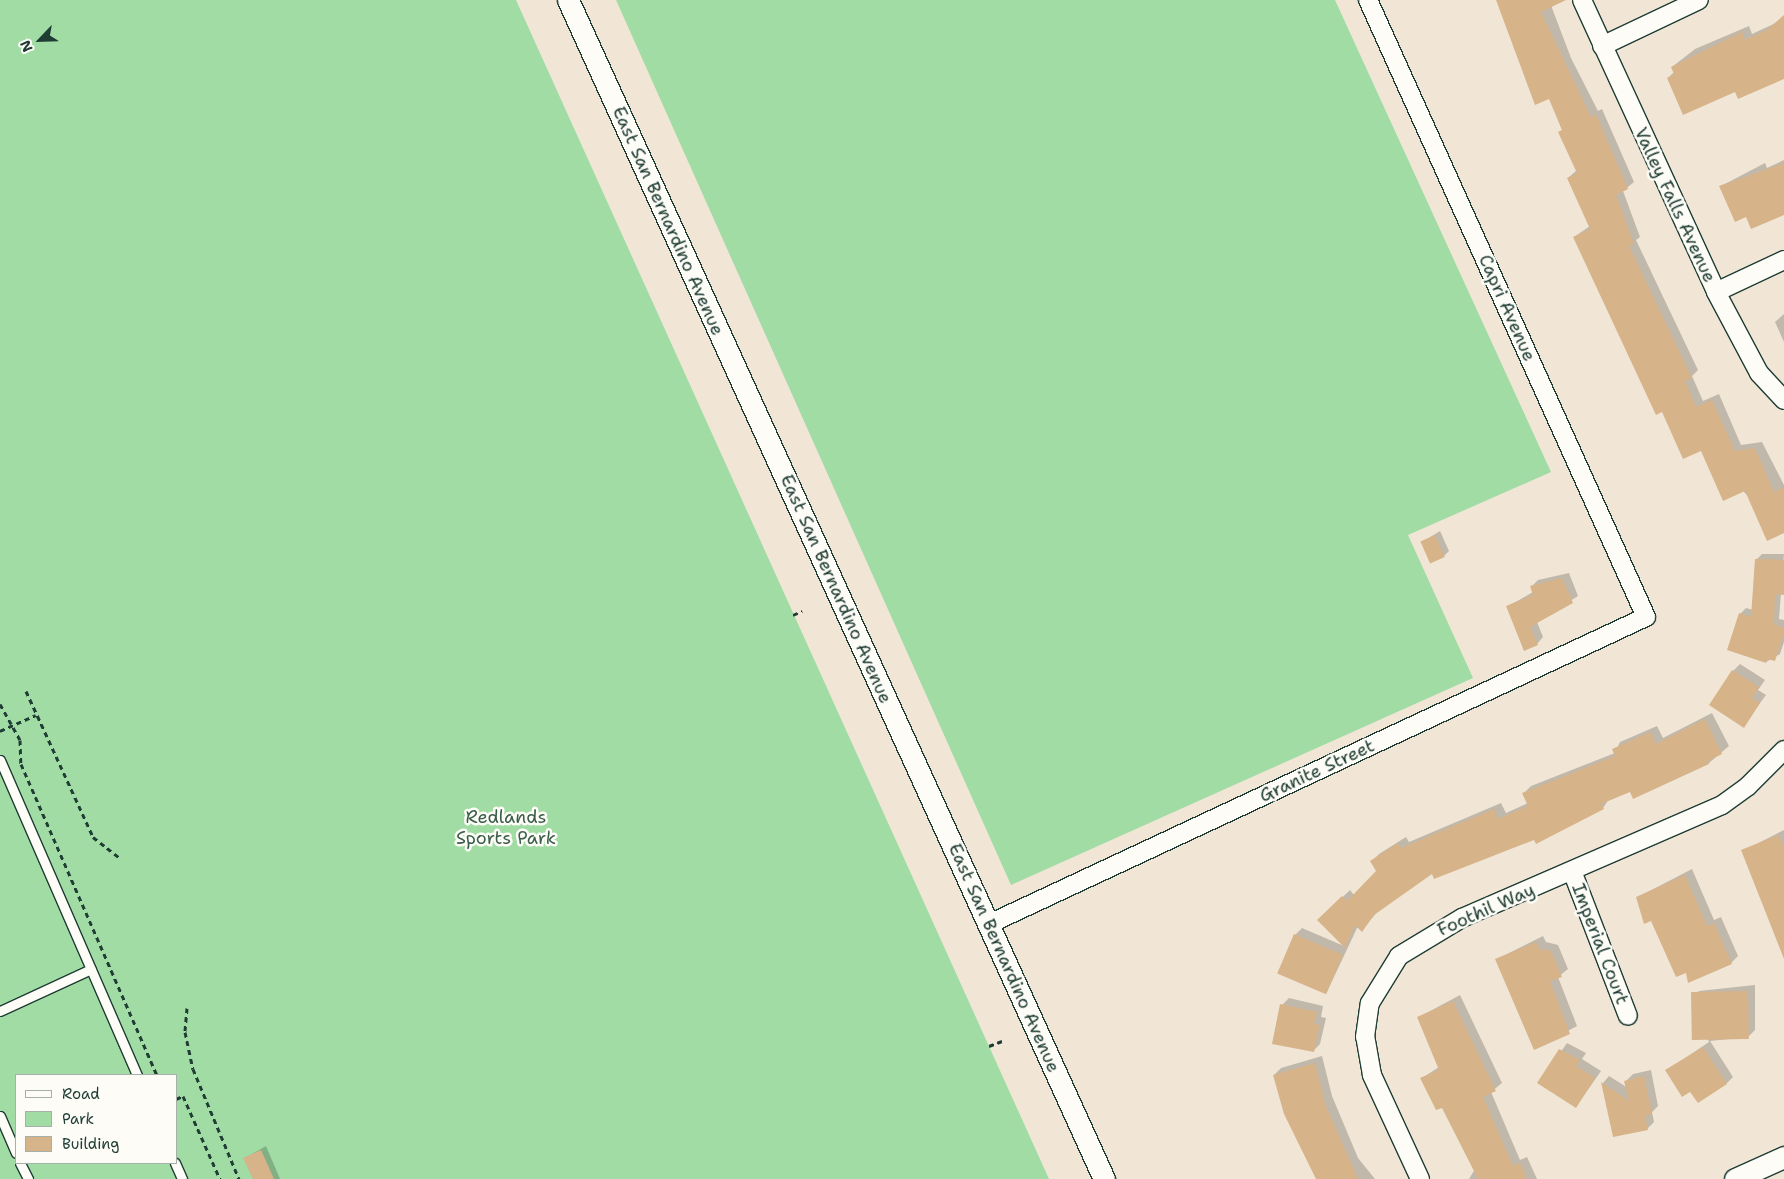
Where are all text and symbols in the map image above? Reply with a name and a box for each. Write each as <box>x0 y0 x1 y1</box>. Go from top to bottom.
north arrow <box>15 15 65 65</box>
text: N <box>16 37 37 55</box>
street label: East San Bernardino Avenue <box>608 103 728 339</box>
street label: Valley Falls Avenue <box>1630 124 1720 286</box>
street label: Capri Avenue <box>1474 251 1540 365</box>
street label: East San Bernardino Avenue <box>776 471 896 707</box>
street label: Granite Street <box>1256 735 1378 807</box>
park label: Redlands Sports Park <box>456 807 556 850</box>
street label: East San Bernardino Avenue <box>944 840 1064 1076</box>
street label: Foothil Way <box>1434 879 1538 941</box>
street label: Imperial Court <box>1567 880 1633 1008</box>
legend <box>15 1074 178 1164</box>
text: Road <box>62 1084 100 1104</box>
text: Park <box>62 1109 94 1129</box>
text: Building <box>62 1134 119 1154</box>

